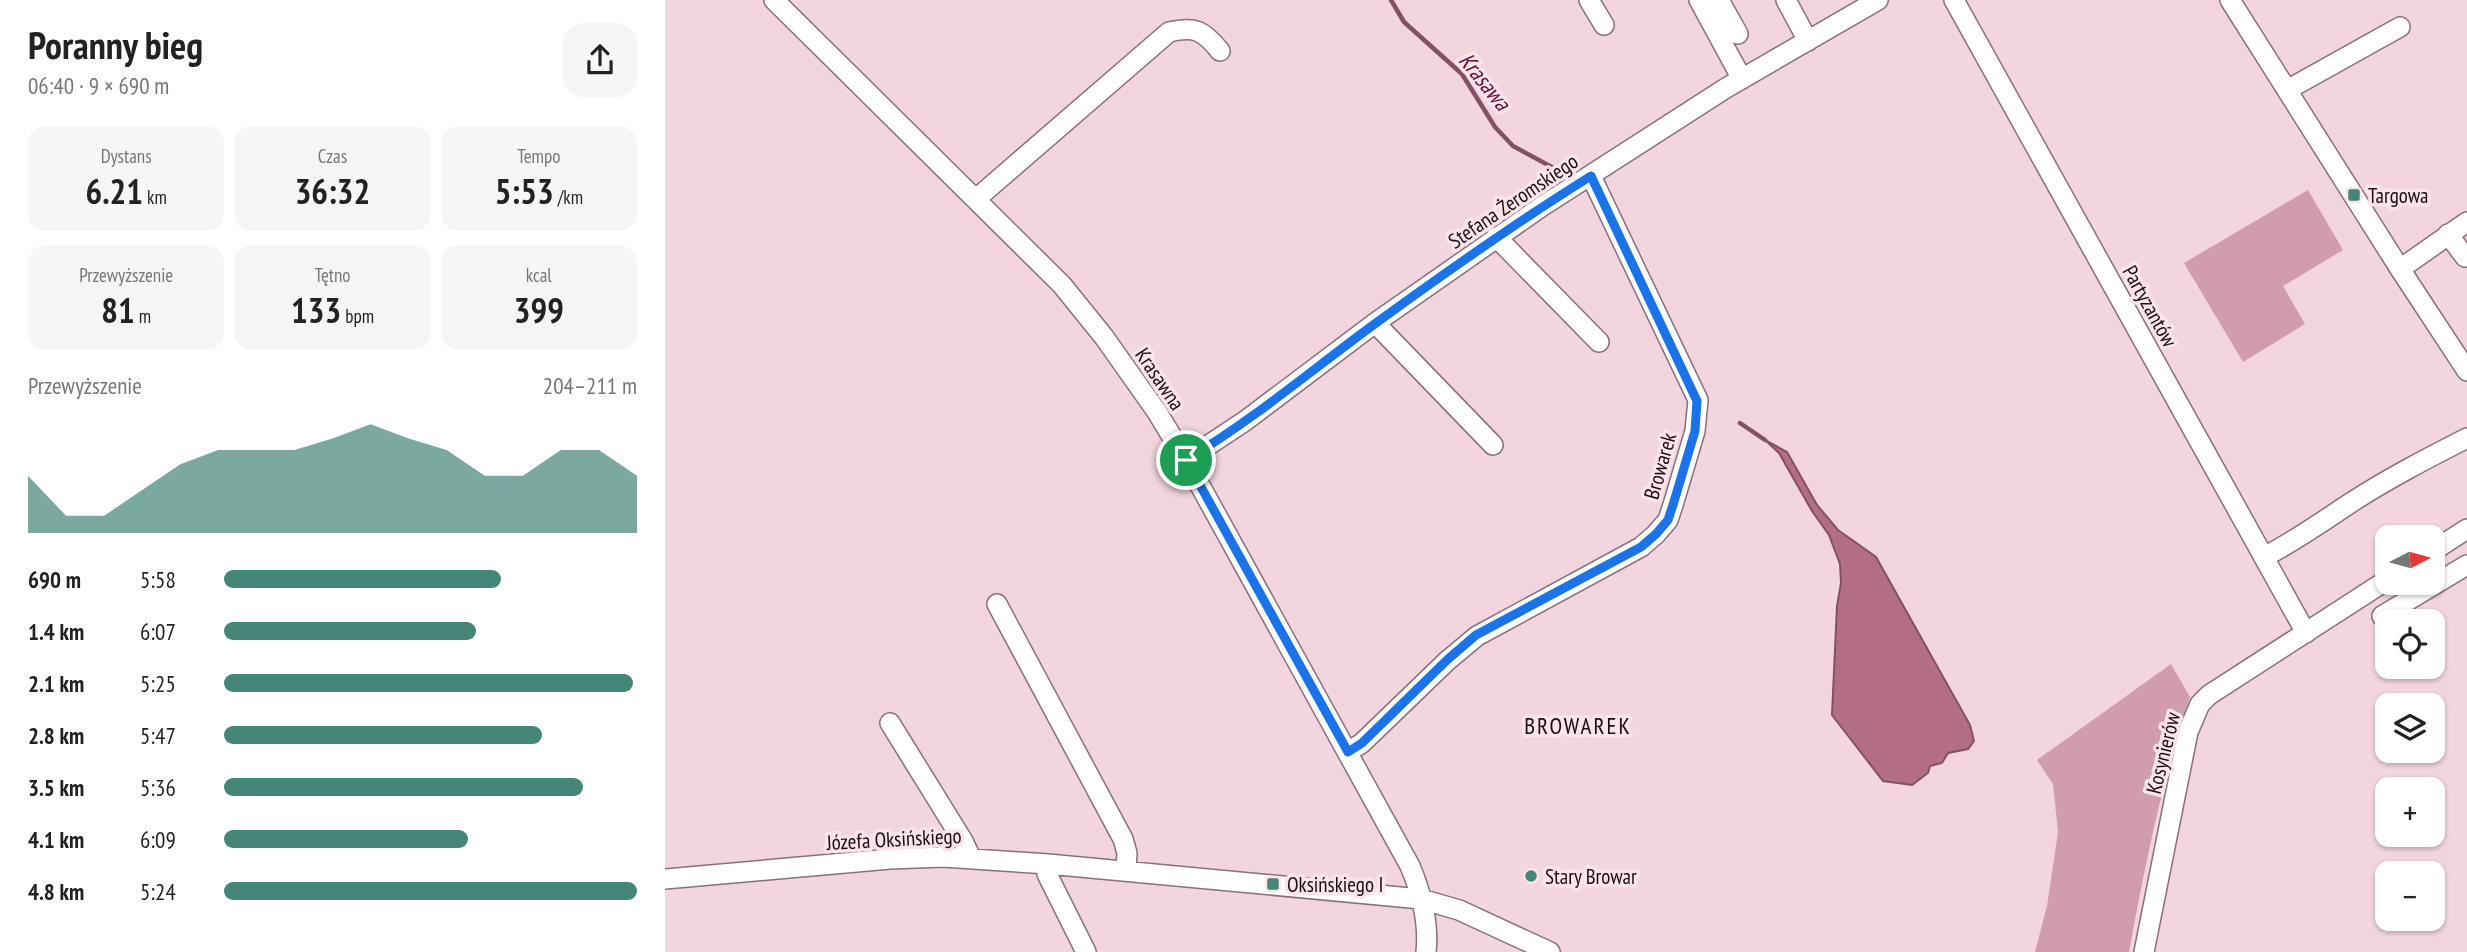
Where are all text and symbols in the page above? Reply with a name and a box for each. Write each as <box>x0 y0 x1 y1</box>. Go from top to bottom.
text: Poranny bieg <box>28 20 203 69</box>
button: share <box>563 23 637 97</box>
water label: Krasawa <box>1453 46 1518 117</box>
text: 06:40 · 9 × 690 m <box>28 71 169 100</box>
text: Dystans <box>101 144 152 168</box>
text: Czas <box>318 144 347 168</box>
text: Tempo <box>517 144 560 168</box>
street label: Stefana Żeromskiego <box>1443 148 1583 254</box>
text: 6.21 <box>85 168 143 214</box>
text: 36:32 <box>295 168 370 214</box>
text: 5:53 <box>495 168 554 214</box>
place label: Targowa <box>2368 182 2429 209</box>
text: km <box>143 185 167 209</box>
text: /km <box>554 185 583 209</box>
marker: Targowa <box>2346 187 2362 203</box>
street label: Partyzantów <box>2117 261 2184 352</box>
text: Przewyższenie <box>79 263 173 287</box>
text: Tętno <box>314 263 351 287</box>
text: kcal <box>526 263 552 287</box>
text: 81 <box>101 287 135 333</box>
text: 133 <box>291 287 341 333</box>
text: 399 <box>514 287 564 333</box>
text: m <box>135 304 151 328</box>
text: bpm <box>341 304 374 328</box>
street label: Krasawna <box>1129 343 1191 415</box>
text: Przewyższenie <box>28 371 142 400</box>
text: 204–211 m <box>543 371 637 400</box>
pin <box>1156 430 1216 490</box>
street label: Browarek <box>1638 430 1682 502</box>
icon: arrive <box>1167 441 1205 479</box>
north arrow <box>2375 525 2445 595</box>
map controls <box>2375 525 2445 931</box>
text: 690 m <box>28 565 81 594</box>
text: 5:58 <box>140 565 176 594</box>
button: locate <box>2375 609 2445 679</box>
text: 1.4 km <box>28 617 84 646</box>
text: 6:07 <box>140 617 176 646</box>
text: 2.1 km <box>28 669 84 698</box>
text: 5:25 <box>140 669 176 698</box>
button: layers <box>2375 693 2445 763</box>
street label: Kosynierów <box>2140 709 2186 797</box>
district label: BROWAREK <box>1524 711 1632 740</box>
text: 2.8 km <box>28 721 84 750</box>
text: 5:47 <box>140 721 176 750</box>
text: 3.5 km <box>28 773 84 802</box>
text: 5:36 <box>140 773 176 802</box>
button: + <box>2375 777 2445 847</box>
street label: Józefa Oksińskiego <box>825 822 962 856</box>
text: 4.1 km <box>28 825 84 854</box>
text: 6:09 <box>140 825 176 854</box>
button: − <box>2375 861 2445 931</box>
place label: Stary Browar <box>1545 863 1637 890</box>
marker: Stary Browar <box>1523 868 1539 884</box>
place label: Oksińskiego I <box>1287 871 1383 898</box>
marker: Oksińskiego I <box>1265 876 1281 892</box>
text: 4.8 km <box>28 877 84 906</box>
text: 5:24 <box>140 877 176 906</box>

